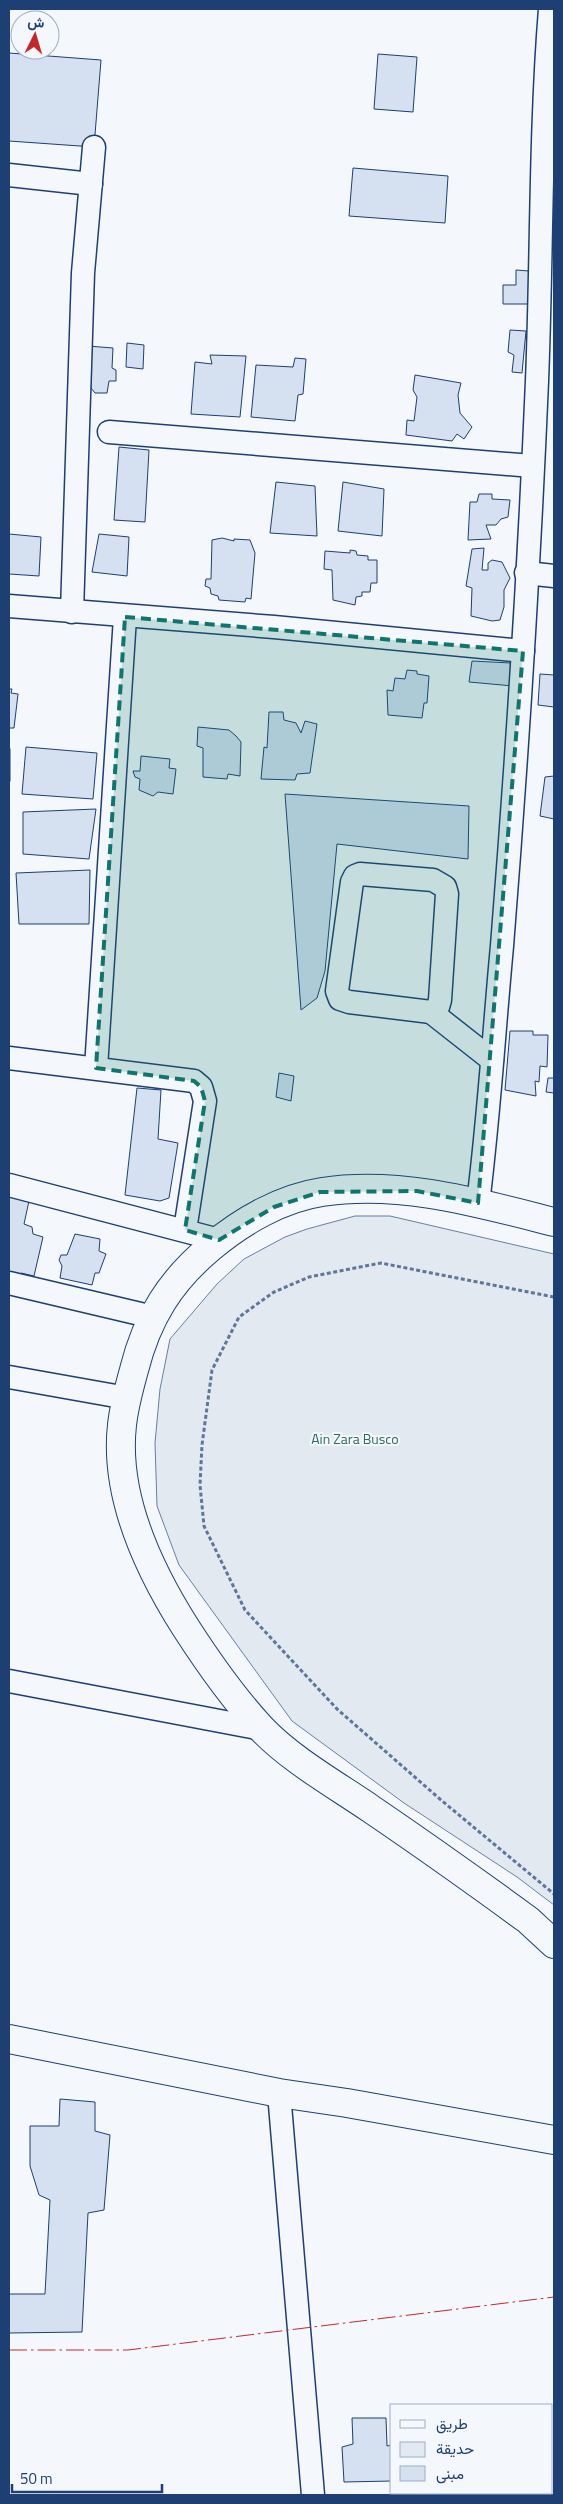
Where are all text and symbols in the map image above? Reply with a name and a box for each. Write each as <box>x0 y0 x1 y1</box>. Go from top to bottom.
north arrow <box>10 10 60 60</box>
text: ش <box>27 10 46 33</box>
park label: Ain Zara Busco <box>311 1428 399 1449</box>
legend <box>390 2404 553 2494</box>
text: طريق <box>436 2412 468 2435</box>
text: حديقة <box>436 2437 474 2460</box>
scale bar <box>12 2462 162 2494</box>
text: مبنى <box>436 2462 464 2485</box>
text: 50 m <box>20 2467 53 2490</box>

